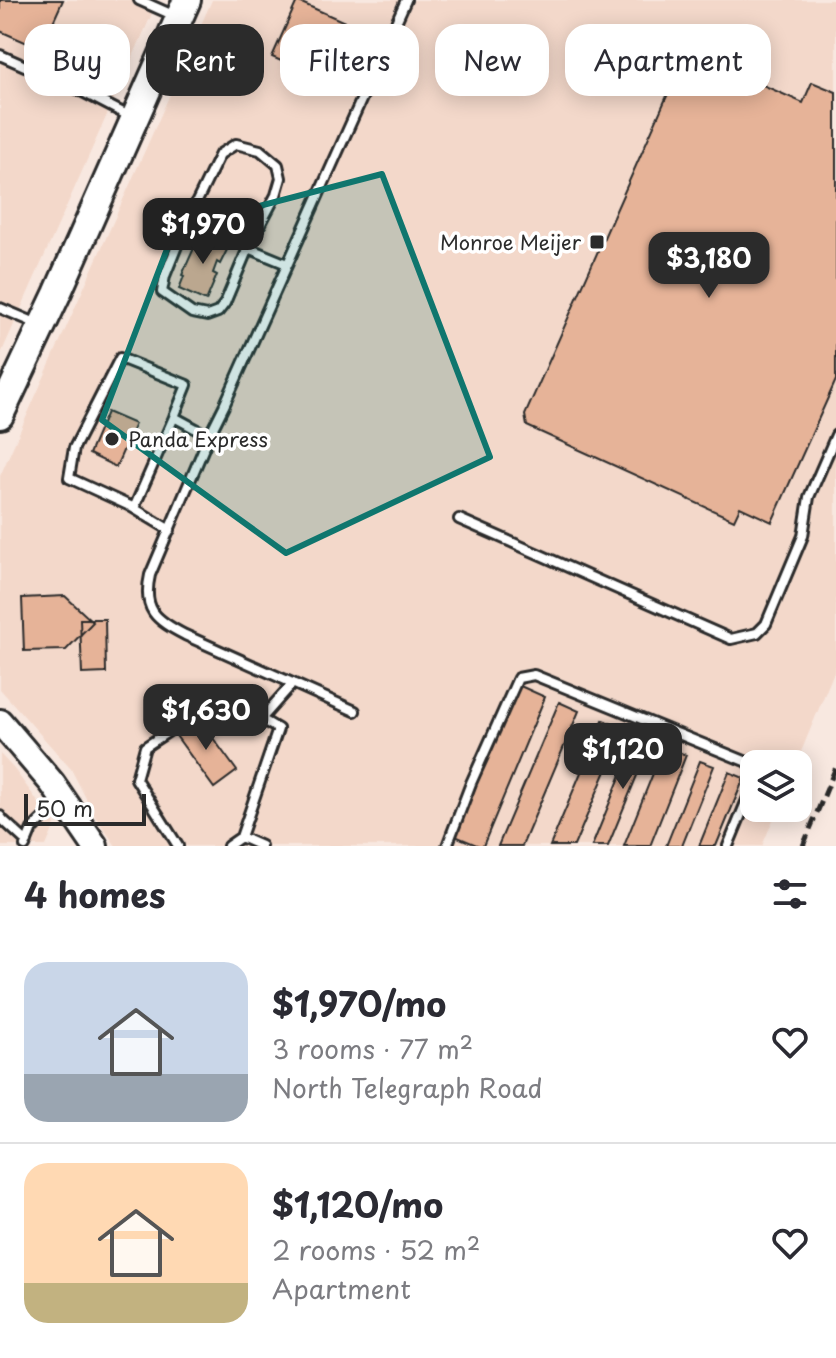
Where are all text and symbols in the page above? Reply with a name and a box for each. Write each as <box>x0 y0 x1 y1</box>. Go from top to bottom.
chip: Buy <box>24 24 130 96</box>
chip: Rent <box>146 24 264 96</box>
chip: Filters <box>280 24 419 96</box>
chip: New <box>435 24 549 96</box>
chip: Apartment <box>565 24 771 96</box>
pin: $1,970 <box>138 198 268 266</box>
text: $1,970 <box>161 204 245 243</box>
place label: Monroe Meijer <box>440 227 582 257</box>
pin: $3,180 <box>644 232 774 300</box>
marker: Monroe Meijer <box>588 233 606 251</box>
text: $3,180 <box>667 238 751 277</box>
place label: Panda Express <box>128 424 268 454</box>
marker: Panda Express <box>103 430 121 448</box>
pin: $1,630 <box>141 684 271 752</box>
text: $1,630 <box>161 690 251 729</box>
pin: $1,120 <box>558 723 688 791</box>
text: $1,120 <box>582 729 664 768</box>
map controls <box>740 750 812 822</box>
button: layers <box>740 750 812 822</box>
scale bar <box>24 790 146 826</box>
text: 50 m <box>36 791 93 824</box>
text: 4 homes <box>24 868 166 920</box>
icon: filters <box>768 872 812 916</box>
text: $1,970/mo <box>272 977 446 1029</box>
icon: home <box>88 994 184 1090</box>
icon: heart <box>768 1020 812 1064</box>
text: 3 rooms · 77 m² <box>272 1029 473 1068</box>
text: North Telegraph Road <box>272 1068 543 1107</box>
text: $1,120/mo <box>272 1178 443 1230</box>
icon: home <box>88 1195 184 1291</box>
icon: heart <box>768 1221 812 1265</box>
text: 2 rooms · 52 m² <box>272 1230 480 1269</box>
text: Apartment <box>272 1269 411 1308</box>

